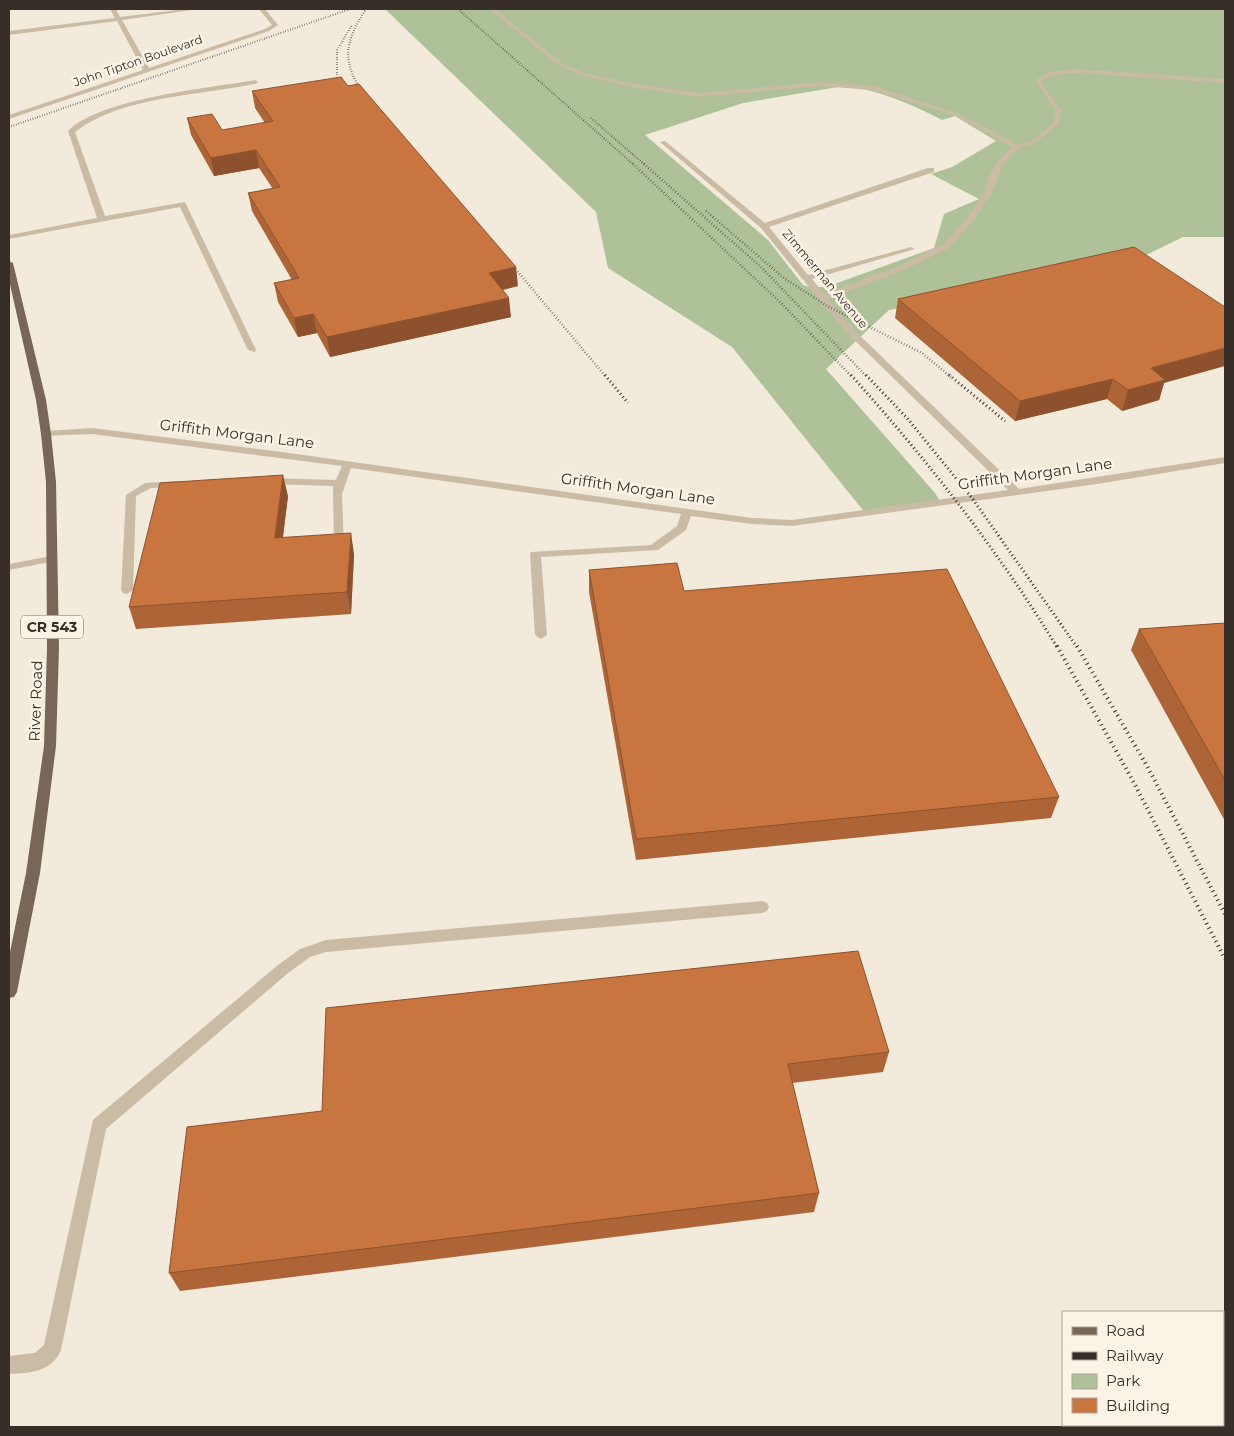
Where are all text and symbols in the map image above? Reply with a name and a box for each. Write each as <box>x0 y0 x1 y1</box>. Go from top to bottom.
street label: John Tipton Boulevard <box>70 31 204 90</box>
street label: Zimmerman Avenue <box>780 226 871 331</box>
street label: Griffith Morgan Lane <box>159 415 315 452</box>
street label: Griffith Morgan Lane <box>957 453 1113 494</box>
street label: Griffith Morgan Lane <box>560 468 716 509</box>
road number: CR 543 <box>21 616 83 638</box>
street label: River Road <box>25 660 46 742</box>
legend <box>1062 1311 1224 1426</box>
text: Road <box>1106 1321 1145 1340</box>
text: Railway <box>1106 1346 1164 1365</box>
text: Park <box>1106 1371 1140 1390</box>
text: Building <box>1106 1396 1170 1415</box>

